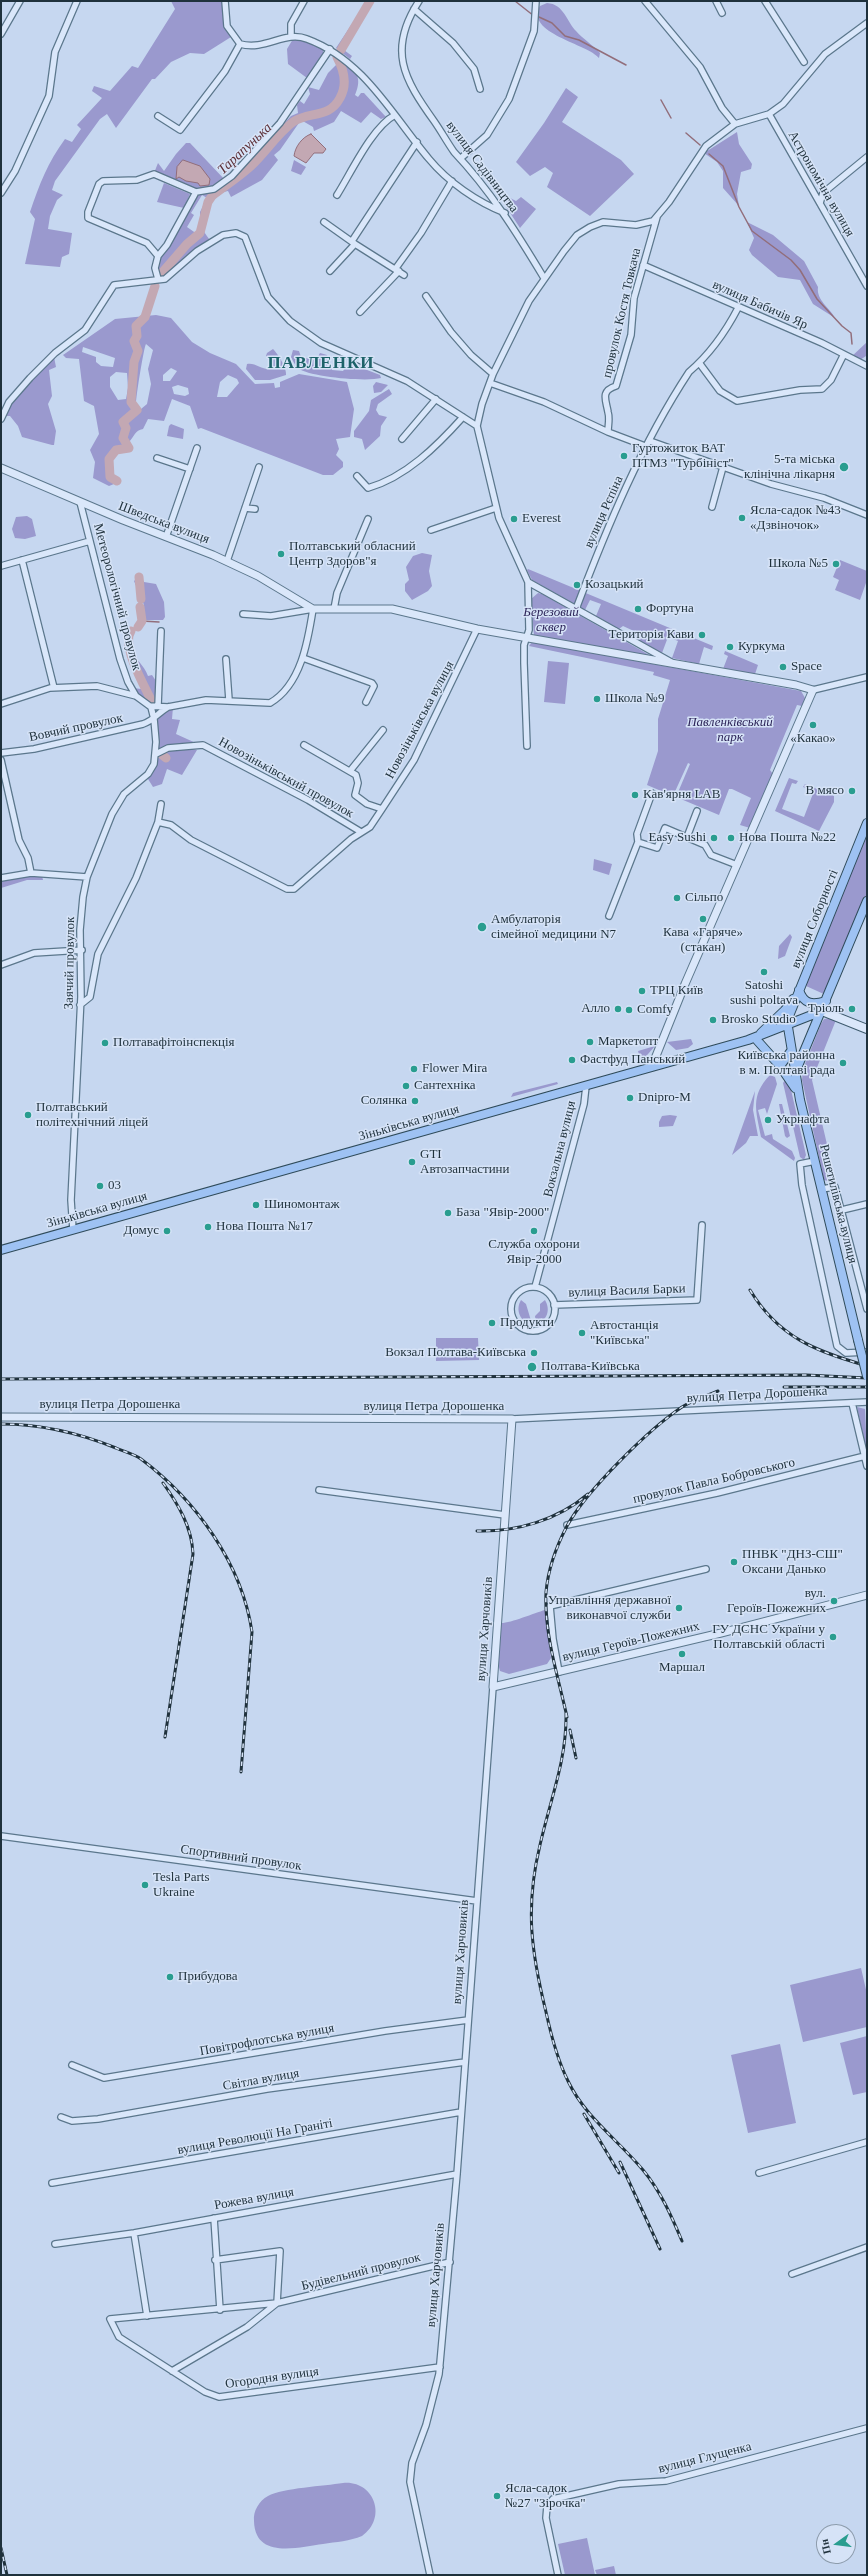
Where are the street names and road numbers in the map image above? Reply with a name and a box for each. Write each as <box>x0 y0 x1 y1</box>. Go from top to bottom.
street label: вулиця Садівництва <box>443 118 521 216</box>
street label: Астрономічна вулиця <box>784 128 858 240</box>
street label: провулок Костя Товкача <box>599 247 645 379</box>
street label: вулиця Бабичів Яр <box>710 277 810 333</box>
street label: вулиця Рєпіна <box>581 473 627 551</box>
street label: Шведська вулиця <box>116 498 212 548</box>
street label: Метеорологічний провулок <box>90 522 144 672</box>
street label: Новозіньківська вулиця <box>382 659 458 781</box>
street label: Вовчий провулок <box>28 710 124 746</box>
street label: Новозіньківський провулок <box>216 734 356 822</box>
street label: вулиця Соборності <box>788 867 842 971</box>
street label: Заячий провулок <box>61 916 79 1010</box>
street label: Вокзальна вулиця <box>540 1099 580 1199</box>
street label: Зіньківська вулиця <box>357 1101 461 1145</box>
street label: Решетилівська вулиця <box>816 1143 860 1265</box>
street label: Зіньківська вулиця <box>45 1188 149 1232</box>
street label: вулиця Василя Барки <box>568 1281 686 1301</box>
street label: вулиця Петра Дорошенка <box>686 1384 828 1406</box>
street label: вулиця Петра Дорошенка <box>40 1397 180 1413</box>
street label: вулиця Петра Дорошенка <box>364 1399 504 1415</box>
street label: провулок Павла Бобровського <box>631 1455 797 1507</box>
street label: вулиця Харчовиків <box>474 1576 496 1682</box>
street label: вулиця Героїв-Пожежних <box>561 1619 701 1665</box>
street label: Спортивний провулок <box>179 1842 303 1874</box>
street label: вулиця Харчовиків <box>450 1899 472 2005</box>
street label: Повітрофлотська вулиця <box>199 2021 335 2059</box>
street label: Світла вулиця <box>222 2066 300 2094</box>
street label: вулиця Революції На Граніті <box>176 2116 334 2158</box>
street label: Рожева вулиця <box>213 2184 295 2214</box>
street label: вулиця Харчовиків <box>424 2222 448 2328</box>
street label: Будівельний провулок <box>300 2250 422 2294</box>
street label: Огородня вулиця <box>224 2364 320 2392</box>
street label: вулиця Глущенка <box>657 2439 753 2477</box>

